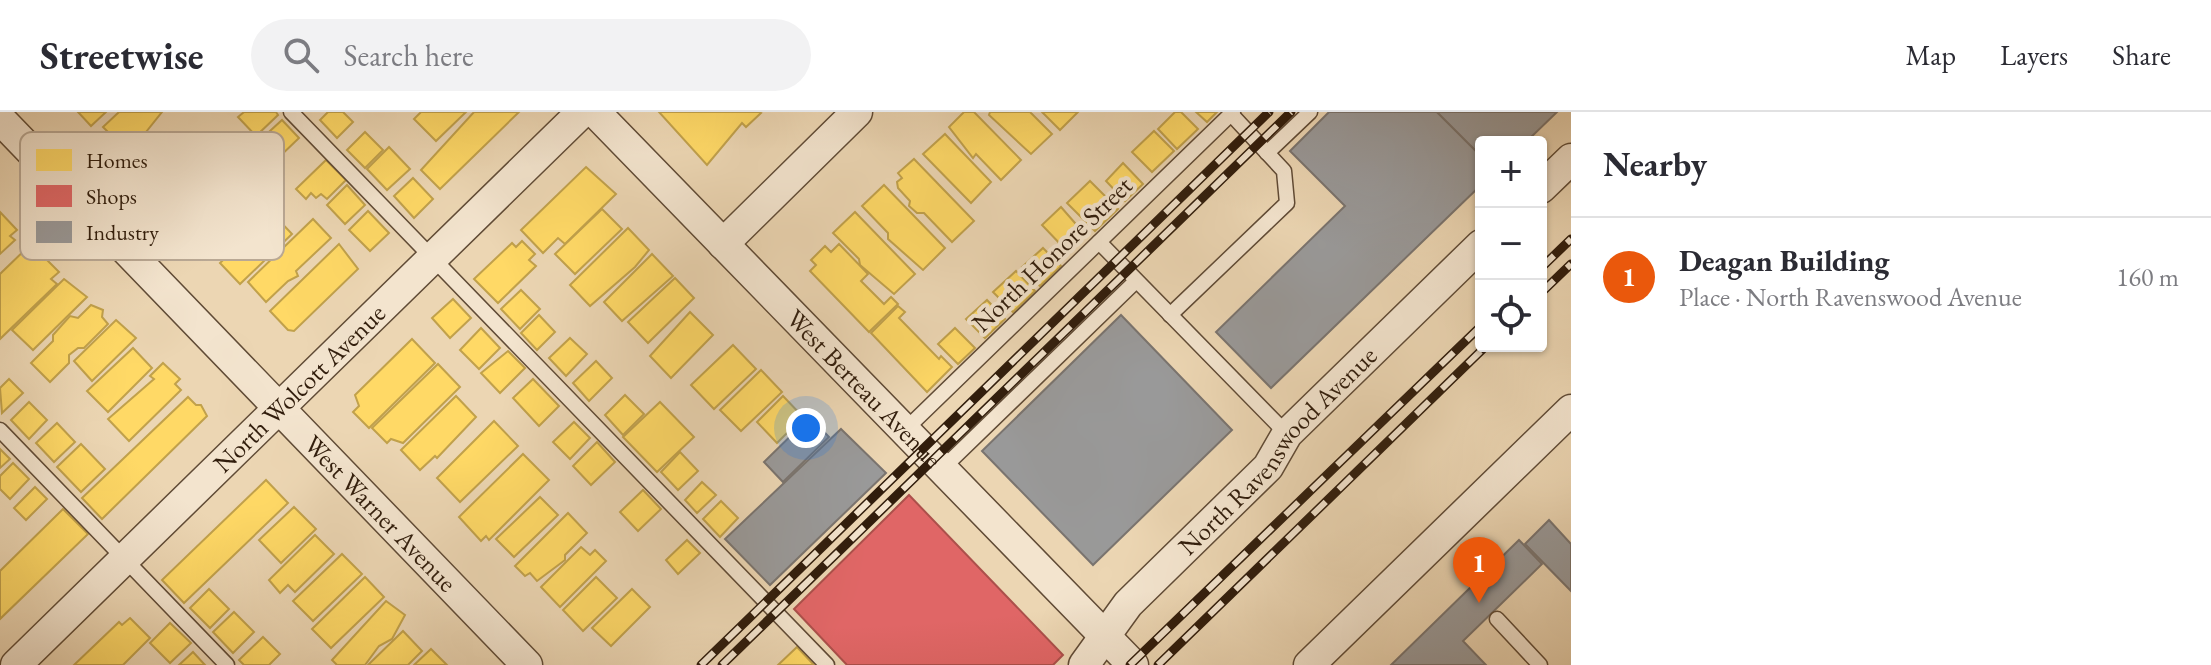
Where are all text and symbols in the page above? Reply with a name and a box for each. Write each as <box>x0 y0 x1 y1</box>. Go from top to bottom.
search box <box>251 19 811 91</box>
text: Streetwise <box>40 31 203 80</box>
icon: search <box>279 33 323 77</box>
text: Search here <box>343 36 474 75</box>
text: Map <box>1906 37 1956 73</box>
text: Layers <box>2000 37 2068 73</box>
text: Share <box>2112 37 2171 73</box>
legend <box>20 132 284 260</box>
map controls <box>1475 136 1547 352</box>
button: + <box>1475 136 1547 208</box>
text: Nearby <box>1603 142 1707 186</box>
text: Homes <box>86 146 148 175</box>
street label: North Honore Street <box>964 169 1140 339</box>
text: Shops <box>86 182 137 211</box>
button: − <box>1475 208 1547 280</box>
text: Industry <box>86 218 159 247</box>
text: Deagan Building <box>1679 241 1890 280</box>
text: 1 <box>1622 260 1636 294</box>
text: 160 m <box>2116 260 2179 294</box>
button: locate <box>1475 280 1547 352</box>
text: Place · North Ravenswood Avenue <box>1679 280 2022 314</box>
street label: North Wolcott Avenue <box>206 296 393 480</box>
street label: West Berteau Avenue <box>779 302 949 476</box>
street label: North Ravenswood Avenue <box>1171 339 1384 563</box>
your location <box>786 408 826 448</box>
street label: West Warner Avenue <box>297 427 464 599</box>
pin: 1 <box>1453 537 1505 603</box>

